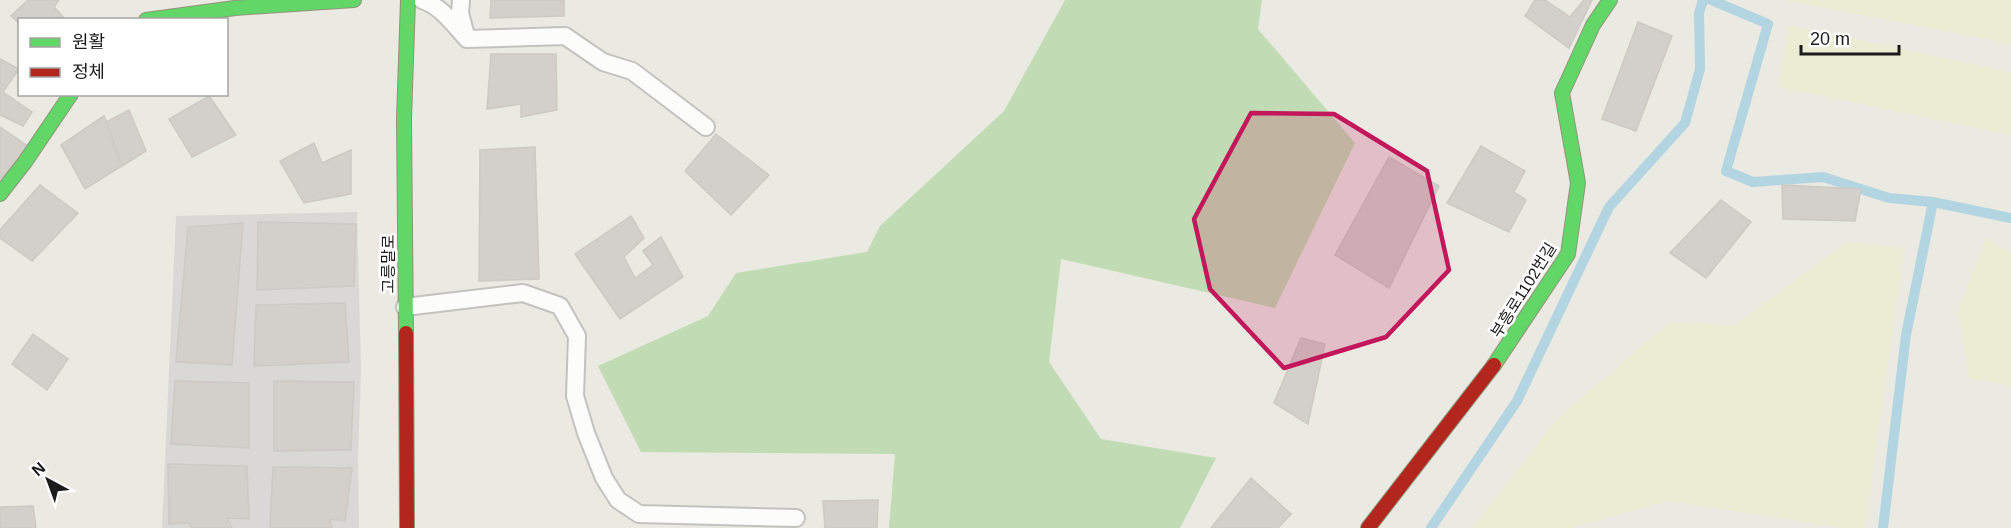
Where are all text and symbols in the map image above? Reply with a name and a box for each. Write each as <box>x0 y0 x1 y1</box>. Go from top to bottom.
legend <box>18 18 228 96</box>
scale bar <box>1801 18 1898 56</box>
text: 20 m <box>1810 29 1850 49</box>
text: 원활 <box>72 32 105 52</box>
text: 정체 <box>72 62 105 82</box>
street label: 고릉말로 <box>380 234 397 293</box>
street label: 부흥로1102번길 <box>1488 240 1559 341</box>
north arrow <box>18 450 78 510</box>
text: N <box>29 459 48 479</box>

